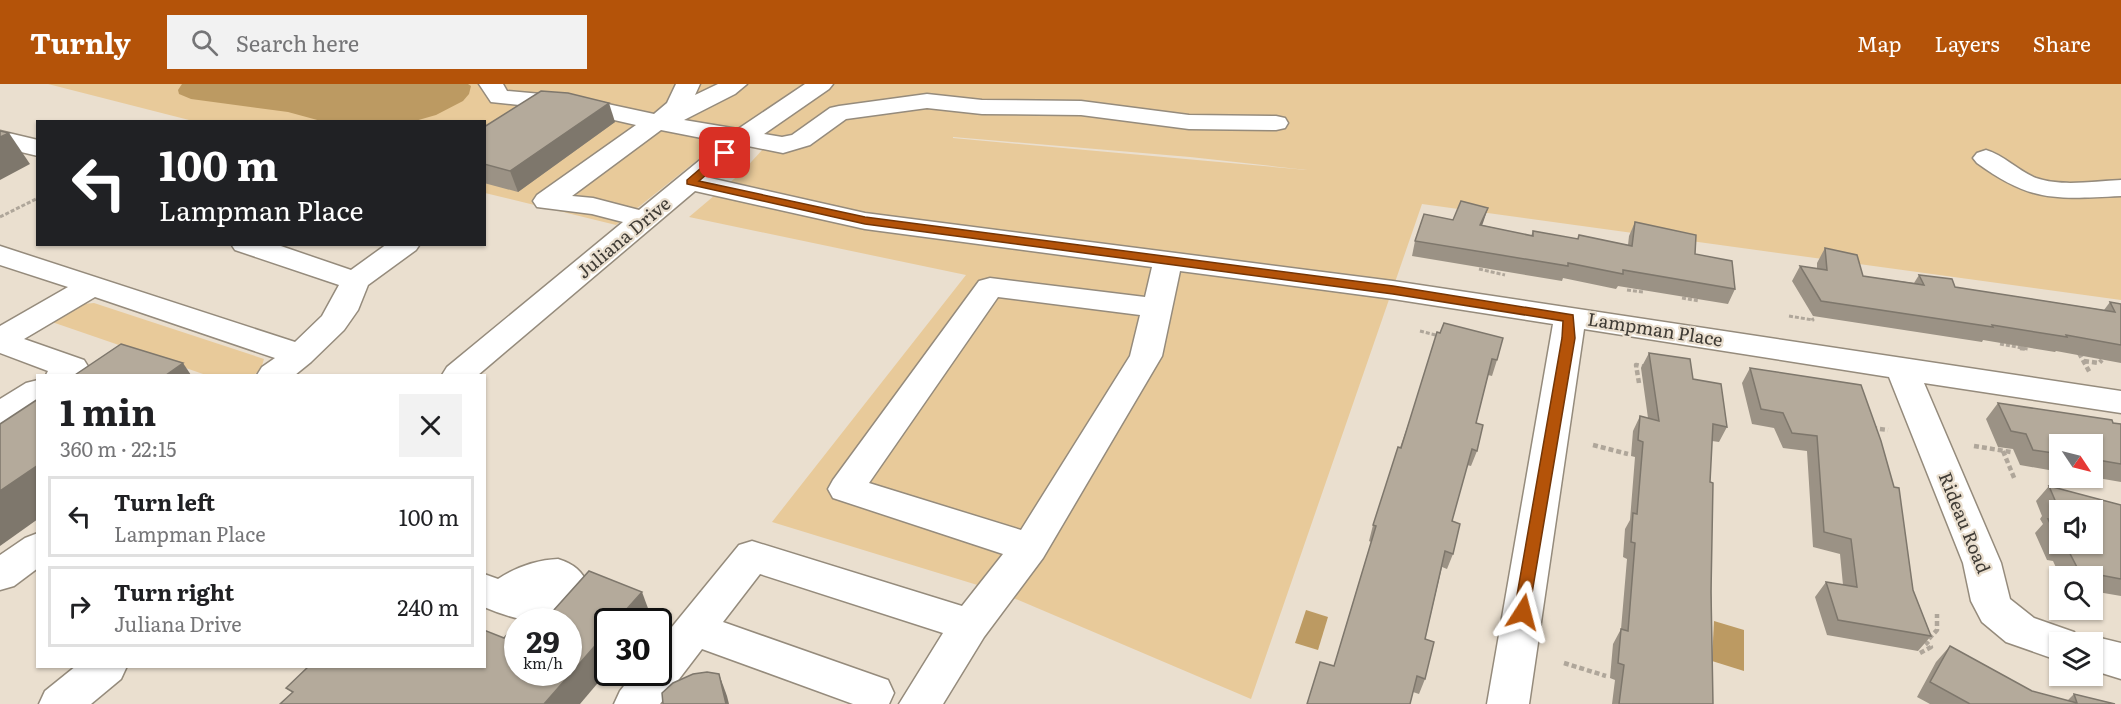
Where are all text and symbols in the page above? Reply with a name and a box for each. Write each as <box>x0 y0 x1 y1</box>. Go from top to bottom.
search box <box>167 15 587 69</box>
text: Turnly <box>30 21 131 63</box>
icon: search <box>188 26 221 59</box>
text: Search here <box>236 26 359 59</box>
text: Map <box>1857 27 1902 58</box>
text: Layers <box>1935 27 2000 58</box>
text: Share <box>2033 27 2091 58</box>
pin <box>699 127 750 178</box>
text: 100 m <box>159 132 278 194</box>
icon: arrive <box>708 136 741 169</box>
icon: left <box>60 144 138 222</box>
text: Lampman Place <box>159 189 364 229</box>
street label: Juliana Drive <box>570 190 676 284</box>
street label: Lampman Place <box>1586 305 1725 353</box>
text: 1 min <box>60 384 156 437</box>
button: close <box>399 394 462 457</box>
text: 360 m · 22:15 <box>60 433 176 463</box>
north arrow <box>2049 434 2103 488</box>
map controls <box>2049 434 2103 686</box>
street label: Rideau Road <box>1933 468 1998 577</box>
text: Turn left <box>114 485 215 518</box>
icon: left <box>63 500 96 533</box>
text: 100 m <box>399 500 459 533</box>
button: sound <box>2049 500 2103 554</box>
text: Lampman Place <box>114 518 266 548</box>
button: search <box>2049 566 2103 620</box>
text: Turn right <box>114 575 234 608</box>
position arrow <box>1491 580 1555 644</box>
icon: right <box>63 590 96 623</box>
text: 240 m <box>397 590 459 623</box>
text: Juliana Drive <box>114 608 242 638</box>
speed limit sign: 30 <box>594 608 672 686</box>
text: 29 <box>526 618 560 662</box>
button: layers <box>2049 632 2103 686</box>
text: km/h <box>523 651 563 674</box>

